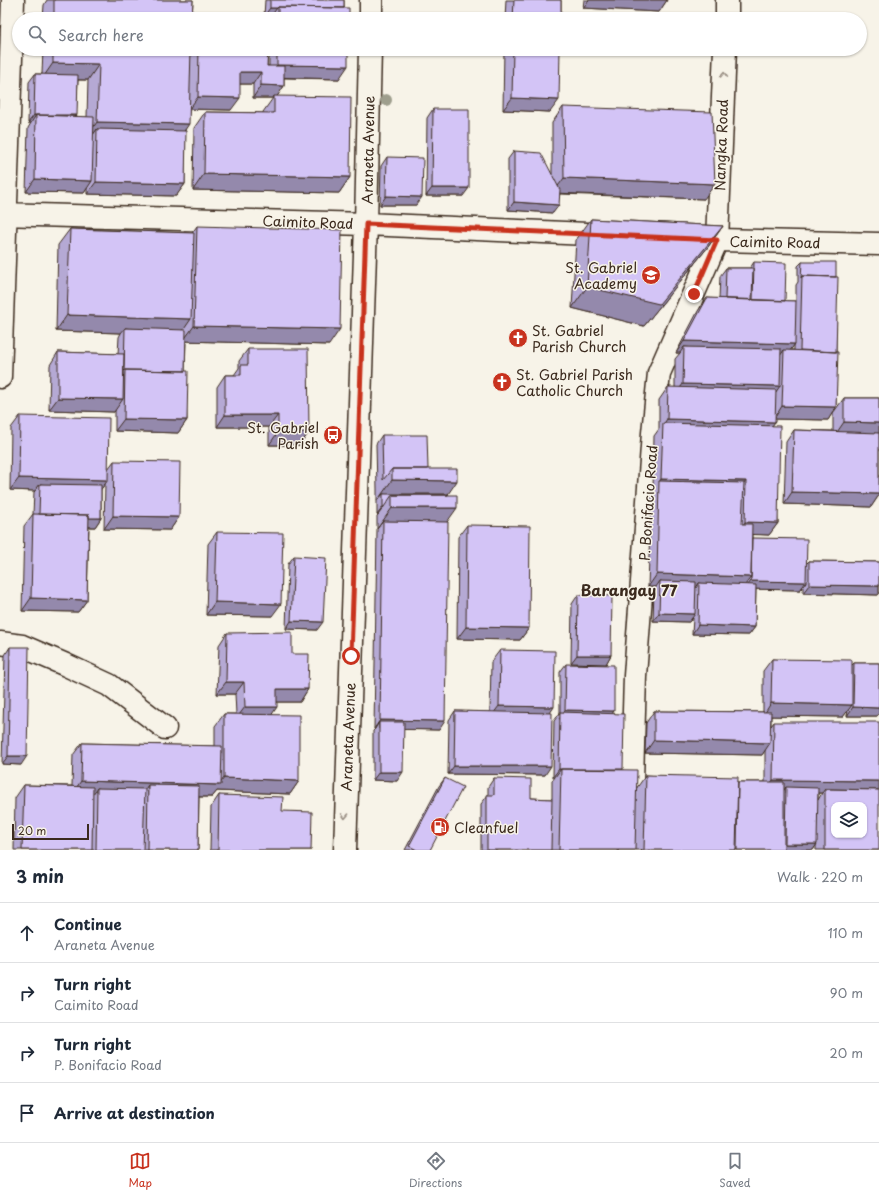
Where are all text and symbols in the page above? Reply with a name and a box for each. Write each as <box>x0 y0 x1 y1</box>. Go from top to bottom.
search box <box>12 12 867 56</box>
icon: search <box>26 23 48 45</box>
text: Search here <box>58 23 144 46</box>
one-way arrow <box>720 72 728 78</box>
street label: Araneta Avenue <box>357 95 379 205</box>
street label: Nangka Road <box>709 99 733 191</box>
street label: Caimito Road <box>262 210 354 234</box>
street label: Caimito Road <box>729 231 821 253</box>
place label: St. Gabriel Academy <box>565 257 637 294</box>
school or university icon: St. Gabriel Academy <box>640 264 662 286</box>
route end <box>685 285 703 303</box>
place label: St. Gabriel Parish Church <box>532 320 626 357</box>
church icon: St. Gabriel Parish Church <box>507 327 529 349</box>
place label: St. Gabriel Parish Catholic Church <box>516 364 633 401</box>
church icon: St. Gabriel Parish Catholic Church <box>491 371 513 393</box>
place label: St. Gabriel Parish <box>247 417 319 454</box>
bus stop icon: St. Gabriel Parish <box>322 424 344 446</box>
street label: P. Bonifacio Road <box>633 444 663 562</box>
district label: Barangay 77 <box>581 578 678 601</box>
route start <box>342 647 360 665</box>
street label: Araneta Avenue <box>336 682 360 792</box>
map controls <box>831 802 867 838</box>
button: layers <box>831 802 867 838</box>
one-way arrow <box>341 813 350 819</box>
fuel station icon: Cleanfuel <box>429 816 451 838</box>
place label: Cleanfuel <box>454 817 518 838</box>
scale bar <box>12 822 89 841</box>
text: 20 m <box>18 822 46 839</box>
text: 3 min <box>16 863 64 889</box>
text: Walk · 220 m <box>777 867 863 886</box>
text: Continue <box>54 912 122 935</box>
icon: ahead <box>16 922 38 944</box>
text: 110 m <box>828 923 863 942</box>
text: Araneta Avenue <box>54 935 155 954</box>
text: Turn right <box>54 972 131 995</box>
icon: right <box>16 982 38 1004</box>
text: 90 m <box>830 983 863 1002</box>
text: Caimito Road <box>54 995 138 1014</box>
text: Turn right <box>54 1032 131 1055</box>
icon: right <box>16 1042 38 1064</box>
text: 20 m <box>829 1043 863 1062</box>
text: P. Bonifacio Road <box>54 1055 162 1074</box>
text: Arrive at destination <box>54 1101 215 1124</box>
icon: arrive <box>16 1102 38 1124</box>
tab: Map <box>128 1150 152 1191</box>
tab: Directions <box>409 1150 462 1191</box>
tab: Saved <box>719 1150 751 1191</box>

